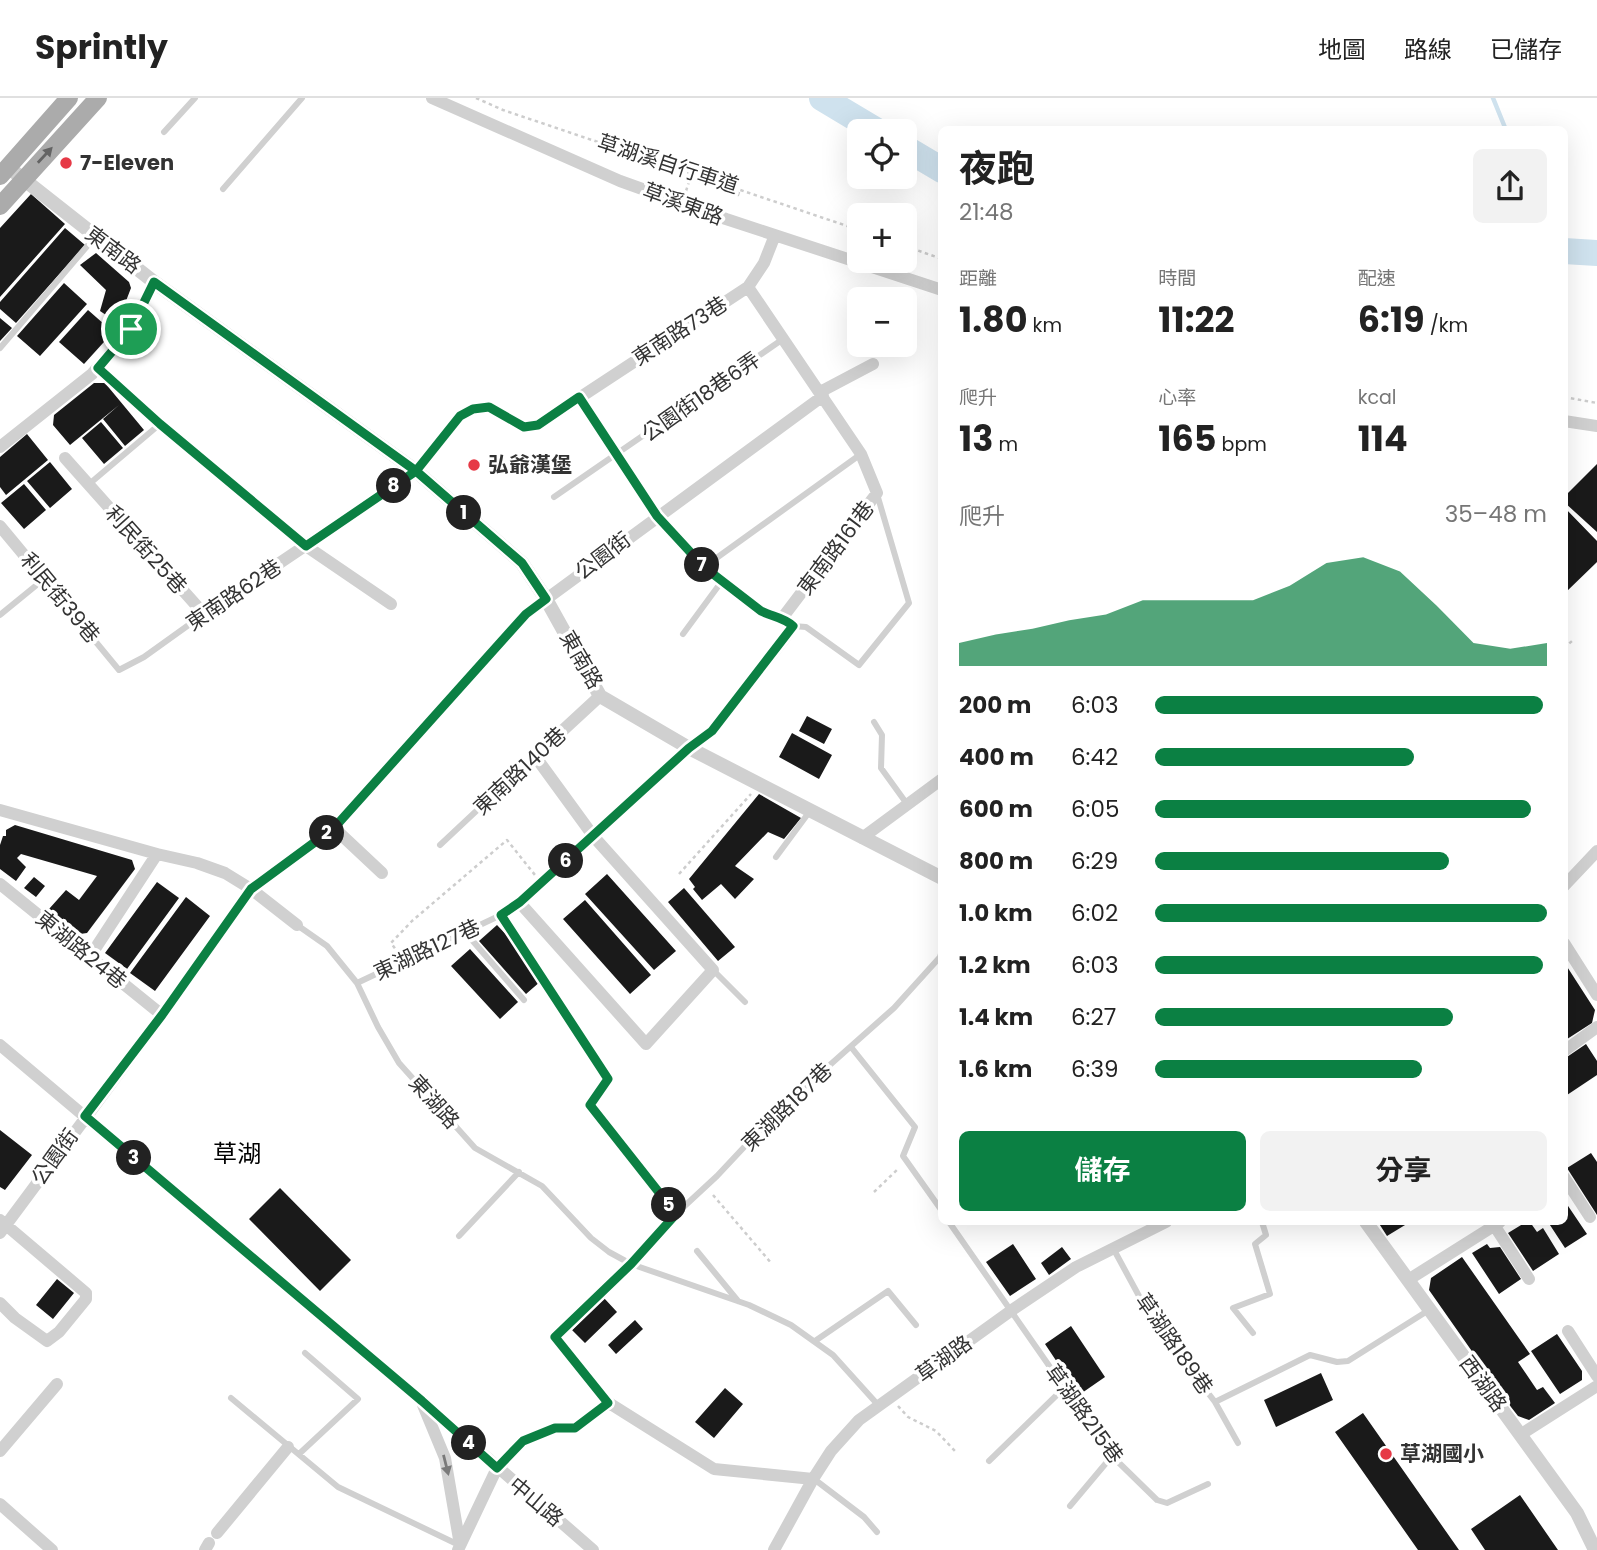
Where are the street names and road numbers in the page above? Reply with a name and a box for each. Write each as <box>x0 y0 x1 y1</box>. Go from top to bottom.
street label: 草湖溪自行車道 <box>594 127 743 200</box>
street label: 草溪東路 <box>639 176 728 232</box>
street label: 東南路 <box>79 219 147 280</box>
street label: 東南路73巷 <box>627 289 733 372</box>
street label: 公園街18巷6弄 <box>636 345 766 448</box>
street label: 東南路161巷 <box>791 495 881 601</box>
street label: 利民街25巷 <box>99 499 194 600</box>
street label: 公園街 <box>569 525 637 586</box>
street label: 利民街39巷 <box>14 546 107 649</box>
street label: 東南路62巷 <box>180 552 287 637</box>
street label: 東南路 <box>553 625 610 694</box>
street label: 東南路140巷 <box>467 720 572 821</box>
street label: 東湖路24巷 <box>30 904 133 995</box>
street label: 東湖路127巷 <box>369 912 485 987</box>
street label: 東湖路187巷 <box>735 1056 838 1157</box>
street label: 東湖路 <box>403 1069 466 1135</box>
street label: 公園街 <box>24 1123 85 1191</box>
street label: 草湖路189巷 <box>1129 1287 1220 1400</box>
street label: 草湖路 <box>910 1328 978 1389</box>
street label: 西湖路 <box>1453 1350 1514 1418</box>
street label: 草湖路215巷 <box>1039 1358 1130 1469</box>
street label: 中山路 <box>503 1470 570 1533</box>

